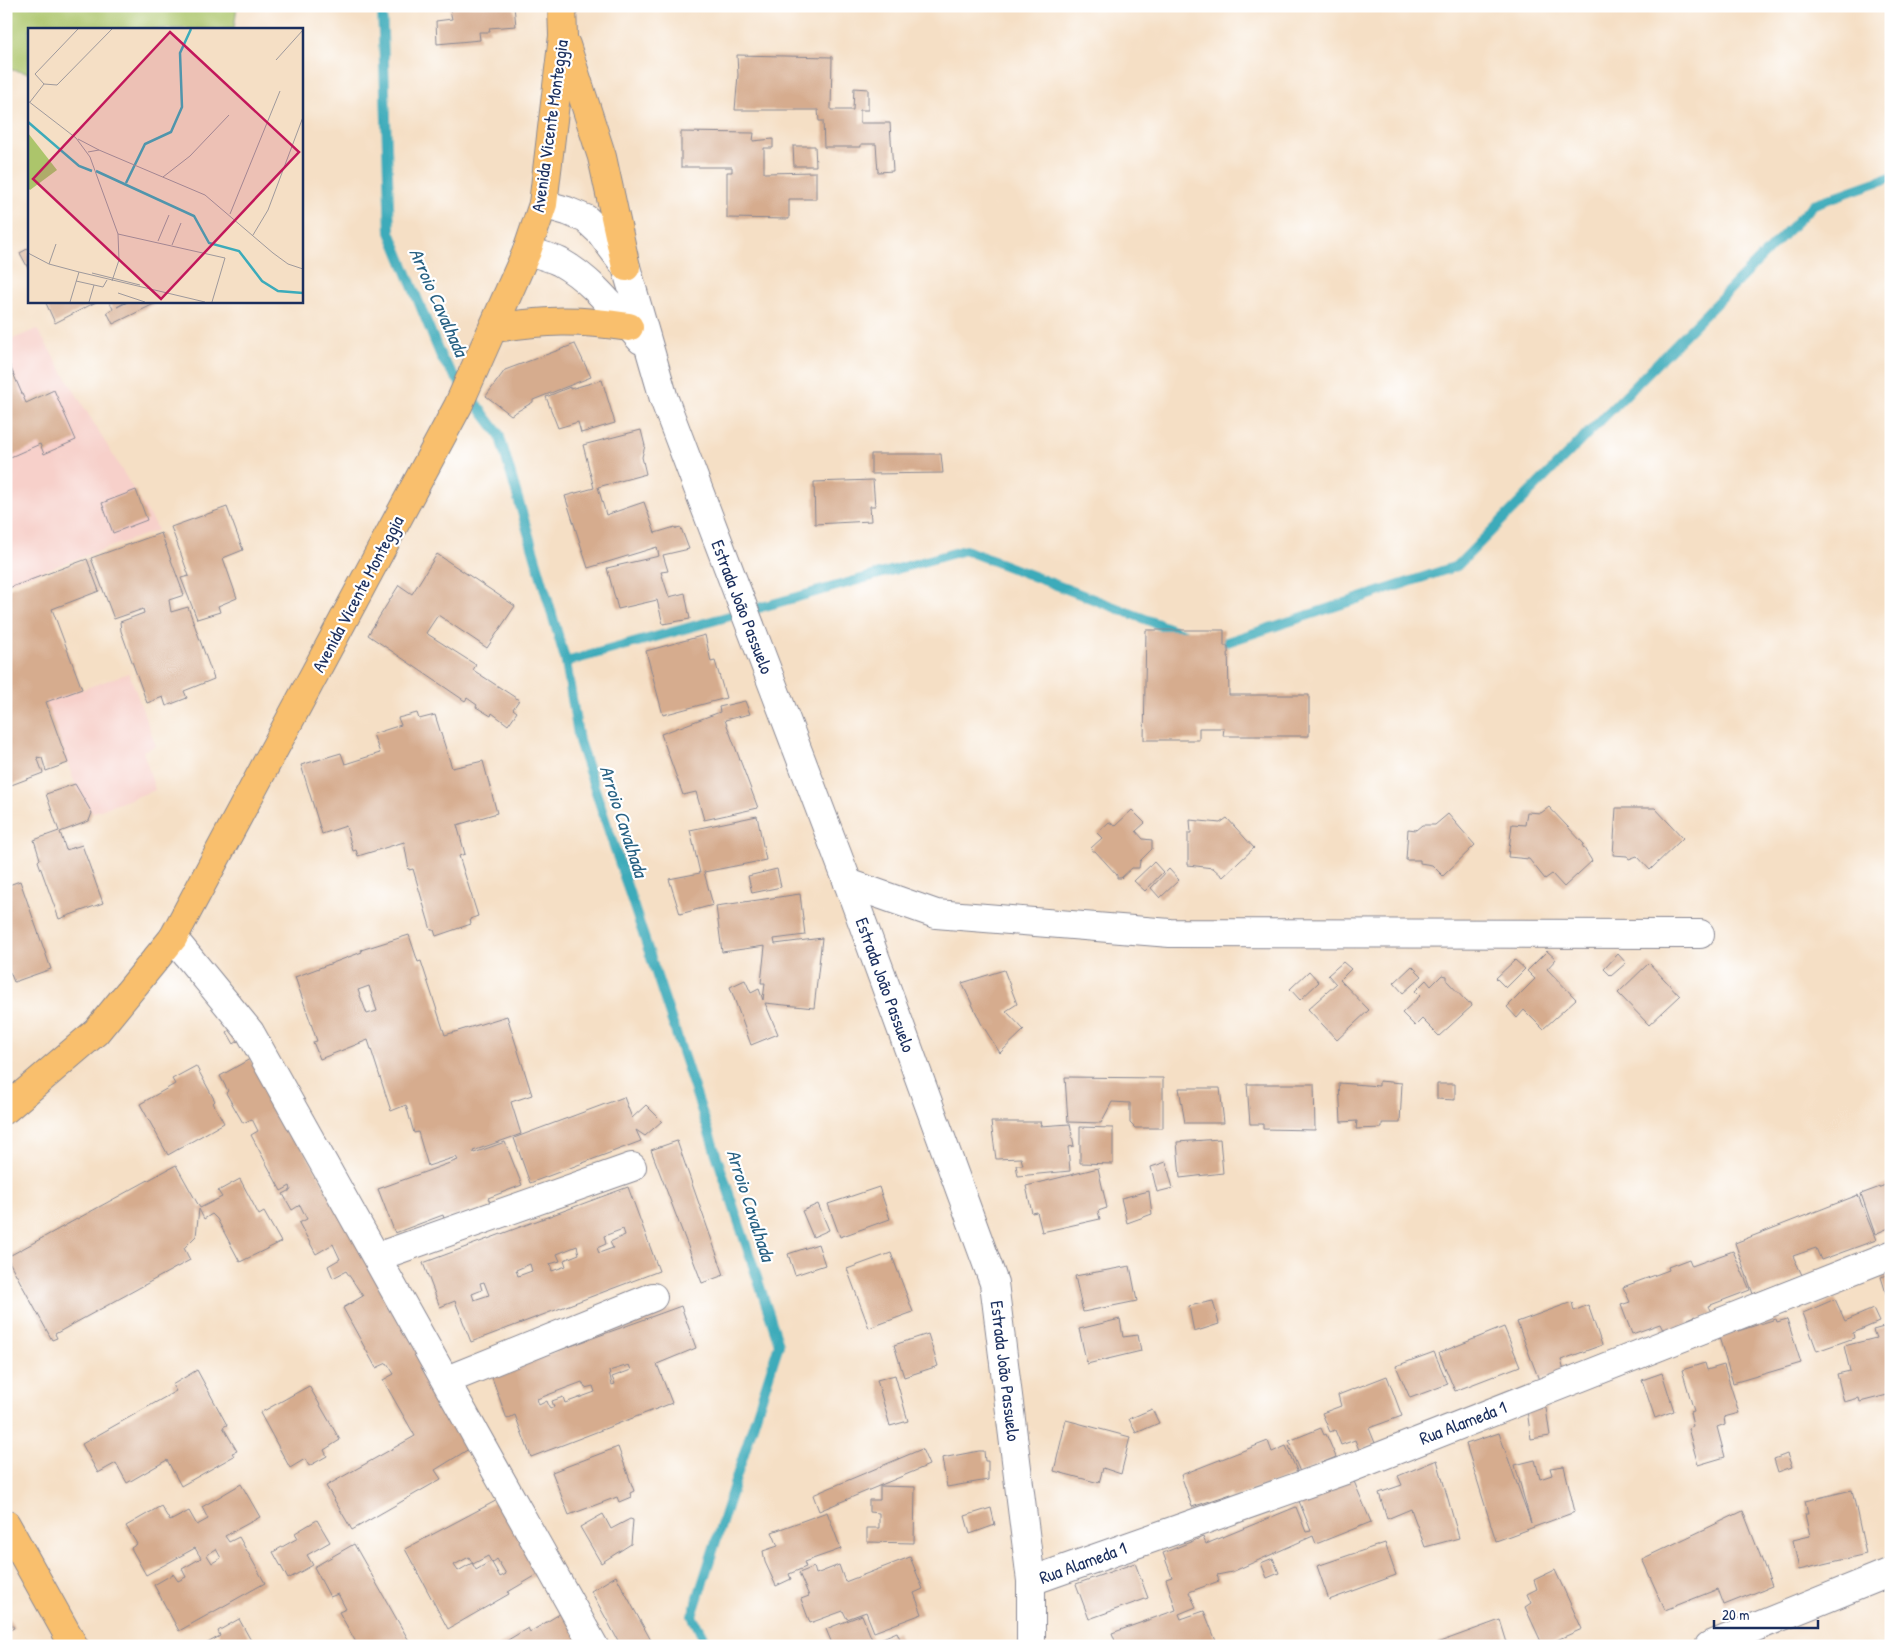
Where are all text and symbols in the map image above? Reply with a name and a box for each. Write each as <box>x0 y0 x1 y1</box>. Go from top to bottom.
inset map <box>28 28 302 302</box>
street label: Avenida Vicente Monteggia <box>525 38 574 214</box>
water label: Arroio Cavalhada <box>404 244 476 363</box>
street label: Avenida Vicente Monteggia <box>306 511 409 676</box>
street label: Estrada João Passuelo <box>705 536 780 677</box>
water label: Arroio Cavalhada <box>594 762 655 883</box>
street label: Estrada João Passuelo <box>850 914 921 1056</box>
water label: Arroio Cavalhada <box>721 1146 782 1267</box>
street label: Estrada João Passuelo <box>984 1299 1027 1443</box>
street label: Rua Alameda 1 <box>1416 1394 1510 1451</box>
street label: Rua Alameda 1 <box>1036 1535 1130 1590</box>
scale bar <box>1714 1597 1818 1629</box>
text: 20 m <box>1722 1604 1749 1625</box>

